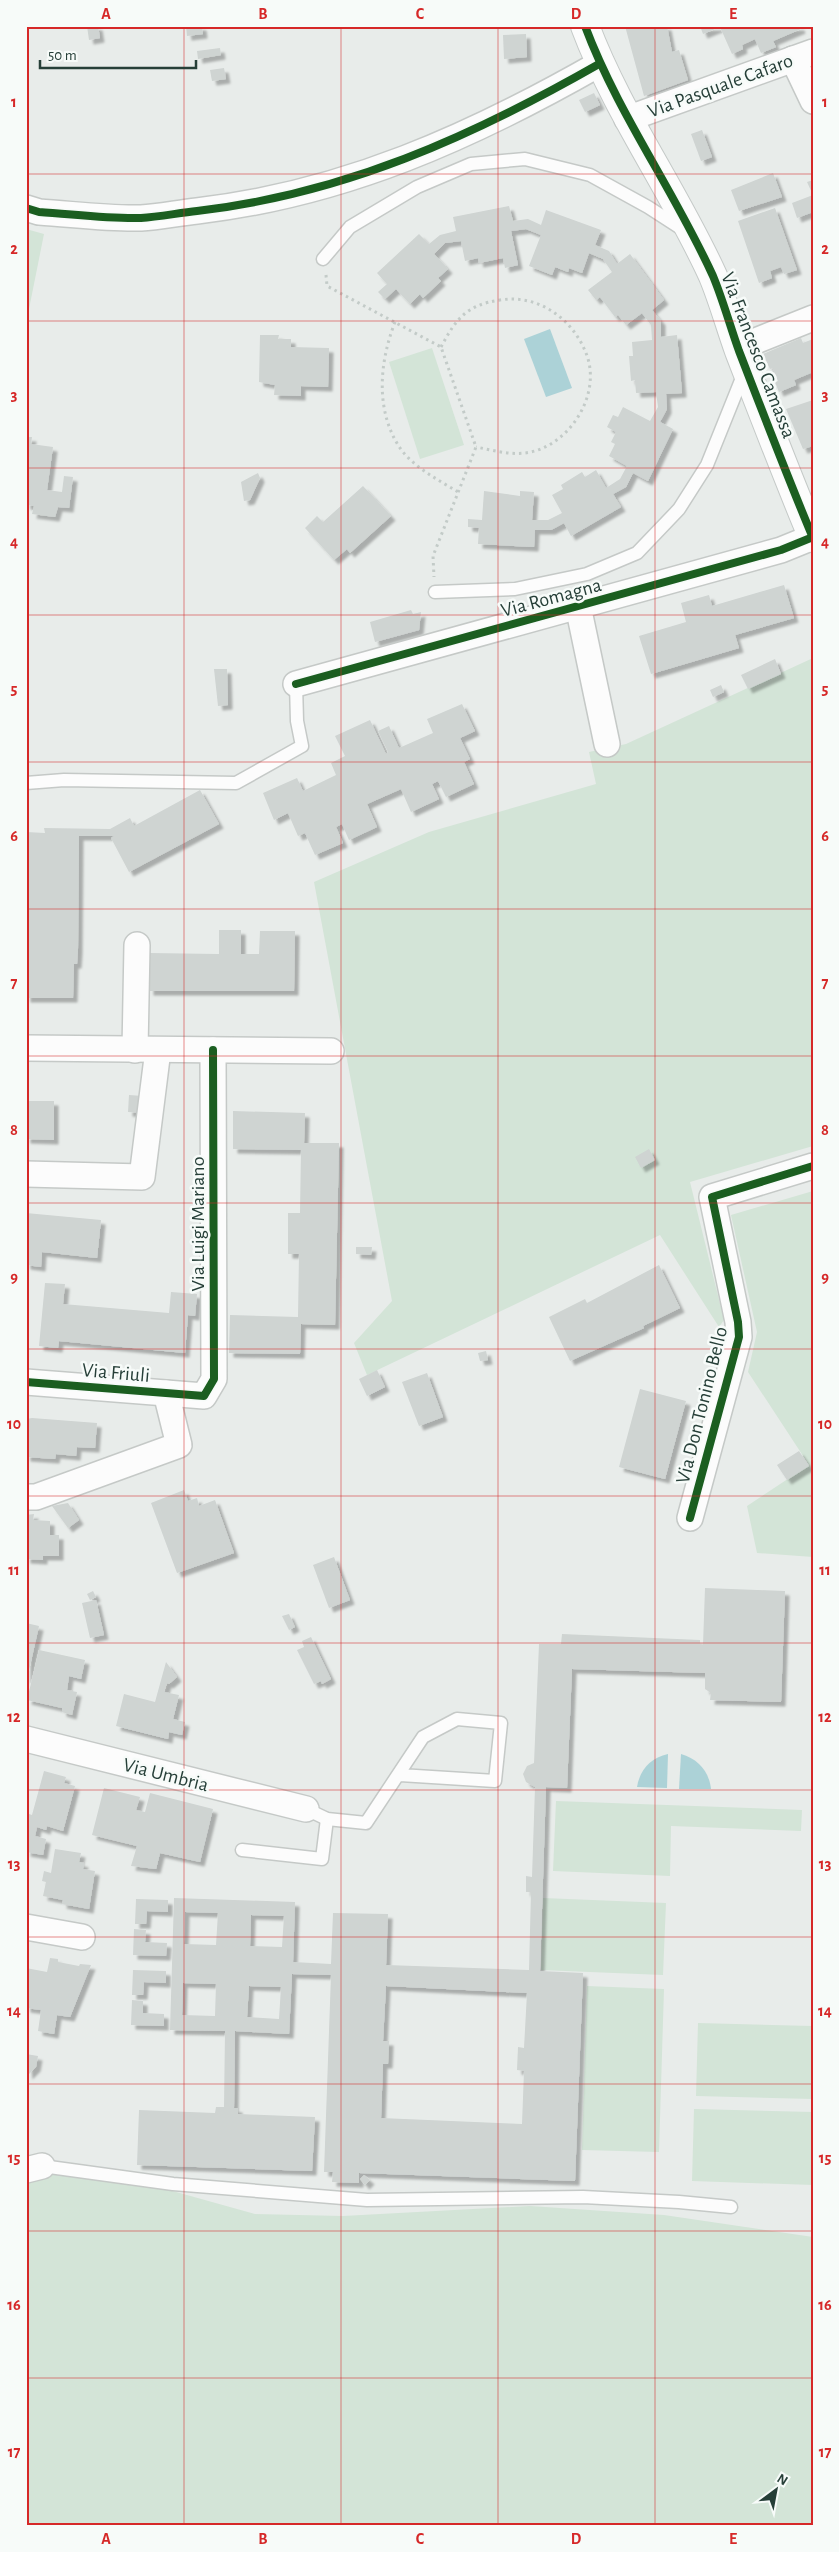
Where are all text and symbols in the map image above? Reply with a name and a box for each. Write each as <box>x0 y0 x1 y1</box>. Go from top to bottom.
text: A <box>101 6 111 22</box>
text: B <box>258 6 268 22</box>
text: C <box>416 6 425 22</box>
text: D <box>571 6 582 22</box>
text: E <box>729 6 737 22</box>
scale bar <box>40 38 196 70</box>
text: 50 m <box>48 48 77 63</box>
street label: Via Pasquale Cafaro <box>645 50 796 121</box>
text: 1 <box>11 94 17 110</box>
text: 1 <box>822 94 828 110</box>
text: 2 <box>10 241 18 257</box>
text: 2 <box>821 241 829 257</box>
street label: Via Francesco Camassa <box>717 270 799 441</box>
text: 3 <box>11 387 18 403</box>
text: 3 <box>822 387 829 403</box>
text: 4 <box>10 534 18 550</box>
text: 4 <box>821 534 829 550</box>
street label: Via Romagna <box>499 575 604 621</box>
text: 5 <box>11 681 18 697</box>
text: 5 <box>822 681 829 697</box>
text: 6 <box>10 828 18 844</box>
text: 6 <box>821 828 829 844</box>
text: 7 <box>11 975 18 991</box>
text: 7 <box>822 975 829 991</box>
text: 8 <box>10 1122 18 1138</box>
text: 8 <box>821 1122 829 1138</box>
street label: Via Luigi Mariano <box>188 1157 208 1291</box>
text: 9 <box>10 1269 18 1285</box>
text: 9 <box>821 1269 829 1285</box>
street label: Via Don Tonino Bello <box>673 1325 731 1486</box>
street label: Via Friuli <box>81 1360 151 1386</box>
text: 10 <box>7 1416 21 1432</box>
text: 10 <box>818 1416 832 1432</box>
text: 11 <box>8 1562 20 1578</box>
text: 11 <box>819 1562 831 1578</box>
text: 12 <box>7 1709 21 1725</box>
text: 12 <box>818 1709 832 1725</box>
street label: Via Umbria <box>121 1755 211 1795</box>
text: 13 <box>8 1856 20 1872</box>
text: 13 <box>819 1856 831 1872</box>
text: 14 <box>7 2003 21 2019</box>
text: 14 <box>818 2003 832 2019</box>
text: 15 <box>8 2150 20 2166</box>
text: 15 <box>819 2150 831 2166</box>
text: 16 <box>7 2297 21 2313</box>
text: 16 <box>818 2297 832 2313</box>
text: 17 <box>8 2444 20 2460</box>
text: 17 <box>819 2444 831 2460</box>
north arrow <box>752 2464 802 2514</box>
text: N <box>775 2471 790 2488</box>
text: A <box>101 2531 111 2547</box>
text: B <box>258 2531 268 2547</box>
text: C <box>416 2531 425 2547</box>
text: D <box>571 2531 582 2547</box>
text: E <box>729 2531 737 2547</box>

